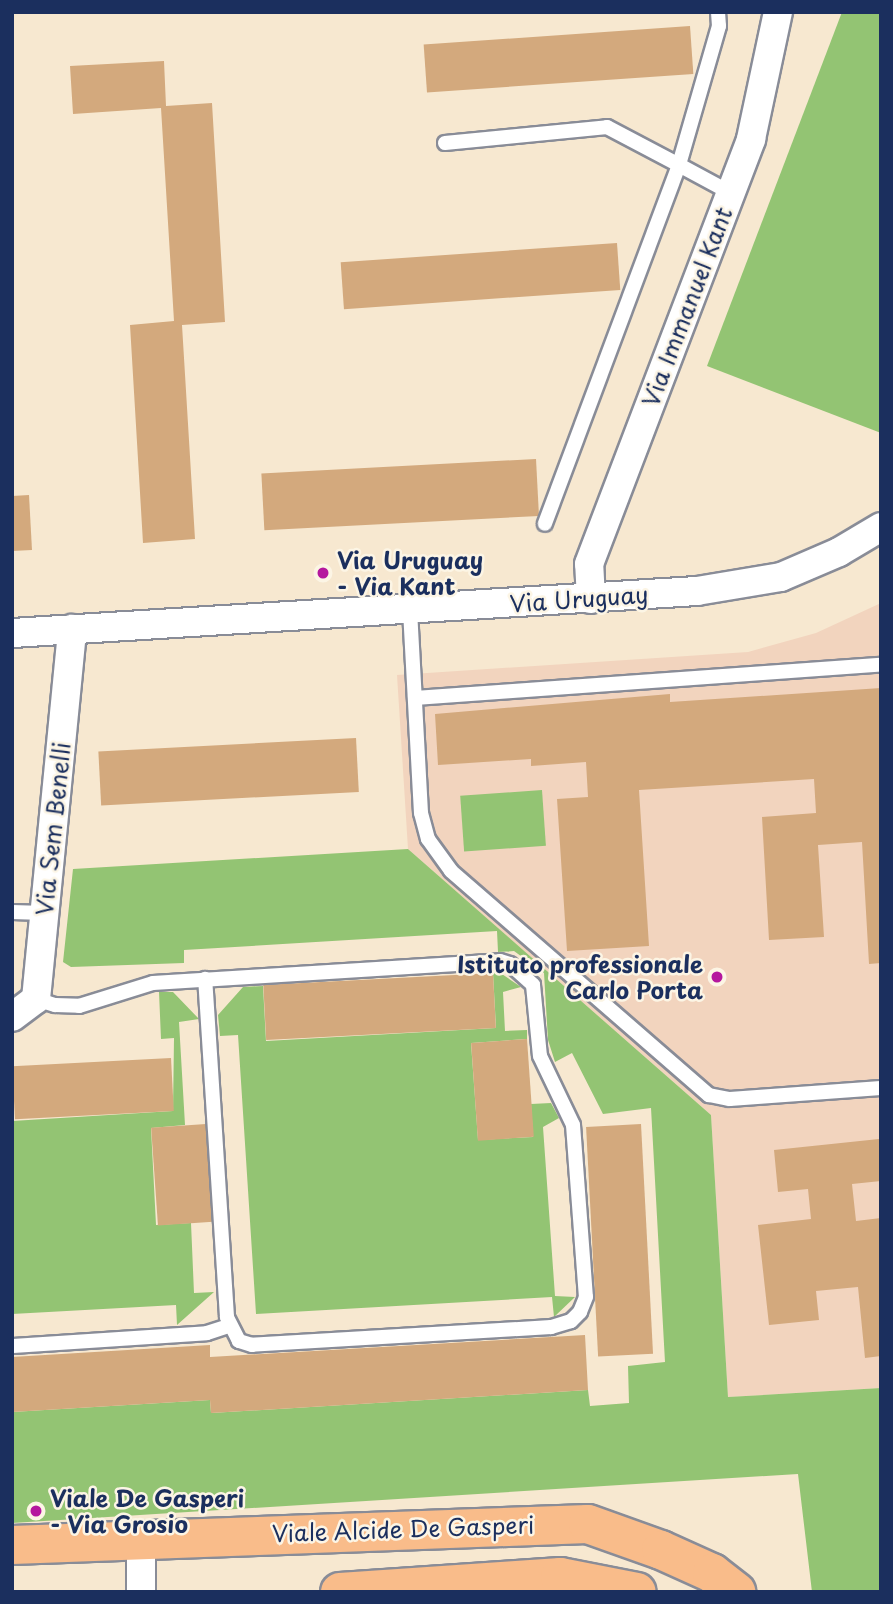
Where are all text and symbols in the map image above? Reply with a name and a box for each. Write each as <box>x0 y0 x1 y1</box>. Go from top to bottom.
street label: Via Immanuel Kant <box>636 203 738 411</box>
place label: Via Uruguay - Via Kant <box>337 546 482 600</box>
marker: Via Uruguay - Via Kant <box>315 565 331 581</box>
street label: Via Uruguay <box>510 580 648 618</box>
street label: Via Sem Benelli <box>30 742 76 916</box>
place label: Istituto professionale Carlo Porta <box>457 950 703 1004</box>
marker: Istituto professionale Carlo Porta <box>709 969 725 985</box>
place label: Viale De Gasperi - Via Grosio <box>50 1484 245 1538</box>
marker: Viale De Gasperi - Via Grosio <box>28 1503 44 1519</box>
street label: Viale Alcide De Gasperi <box>271 1511 535 1547</box>

